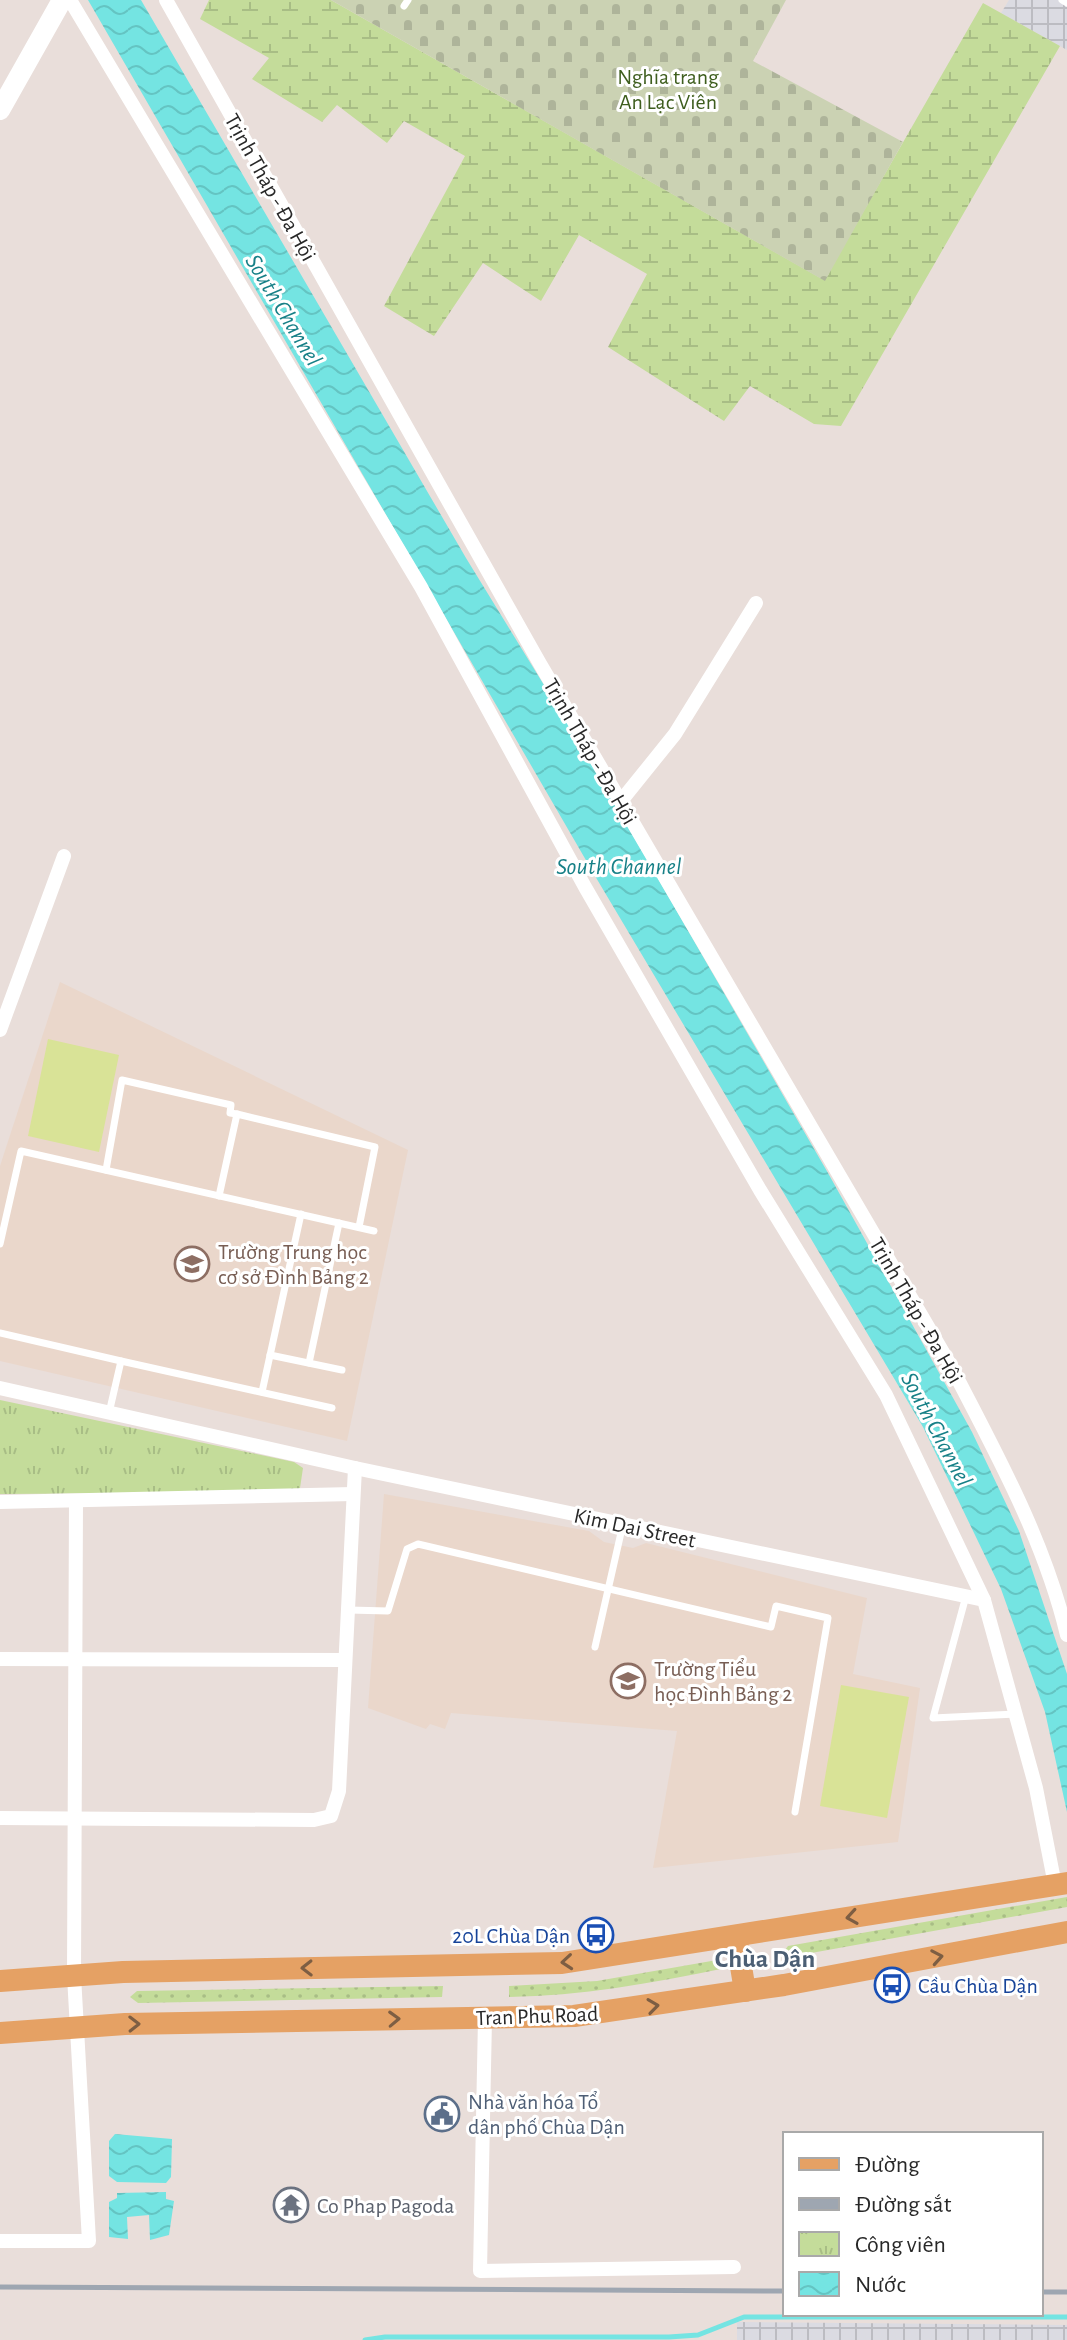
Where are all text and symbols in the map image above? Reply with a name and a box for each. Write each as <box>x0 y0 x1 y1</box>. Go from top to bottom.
park label: Nghĩa trang An Lạc Viên <box>617 66 719 113</box>
street label: Trịnh Tháp - Đa Hội <box>221 110 320 265</box>
water label: South Channel <box>241 251 326 371</box>
street label: Trịnh Tháp - Đa Hội <box>539 675 641 828</box>
water label: South Channel <box>556 855 682 879</box>
street label: Trịnh Tháp - Đa Hội <box>865 1234 967 1387</box>
place label: Trường Trung học cơ sở Đình Bảng 2 <box>218 1241 369 1288</box>
school or university icon: Trường Trung học cơ sở Đình Bảng 2 <box>173 1245 211 1283</box>
water label: South Channel <box>896 1368 976 1491</box>
street label: Kim Dai Street <box>572 1504 698 1552</box>
place label: Trường Tiểu học Đình Bảng 2 <box>654 1658 792 1705</box>
school or university icon: Trường Tiểu học Đình Bảng 2 <box>609 1662 647 1700</box>
one-way arrow <box>845 1908 859 1925</box>
bus stop icon: 20L Chùa Dận <box>577 1916 615 1954</box>
place label: 20L Chùa Dận <box>452 1925 570 1947</box>
district label: Chùa Dận <box>715 1946 815 1972</box>
one-way arrow <box>930 1949 943 1966</box>
one-way arrow <box>560 1953 573 1970</box>
one-way arrow <box>300 1960 313 1977</box>
bus stop icon: Cầu Chùa Dận <box>873 1966 911 2004</box>
place label: Cầu Chùa Dận <box>918 1975 1038 1997</box>
one-way arrow <box>646 1998 660 2015</box>
street label: Tran Phu Road <box>475 2003 599 2029</box>
one-way arrow <box>388 2010 401 2027</box>
one-way arrow <box>128 2015 141 2032</box>
place label: Nhà văn hóa Tổ dân phố Chùa Dận <box>468 2091 625 2138</box>
public building icon: Nhà văn hóa Tổ dân phố Chùa Dận <box>423 2095 461 2133</box>
legend <box>783 2132 1043 2316</box>
text: Đường <box>855 2153 920 2177</box>
temple icon: Co Phap Pagoda <box>272 2186 310 2224</box>
text: Đường sắt <box>855 2193 952 2217</box>
place label: Co Phap Pagoda <box>317 2195 454 2217</box>
text: Công viên <box>855 2233 946 2257</box>
text: Nước <box>855 2273 906 2297</box>

